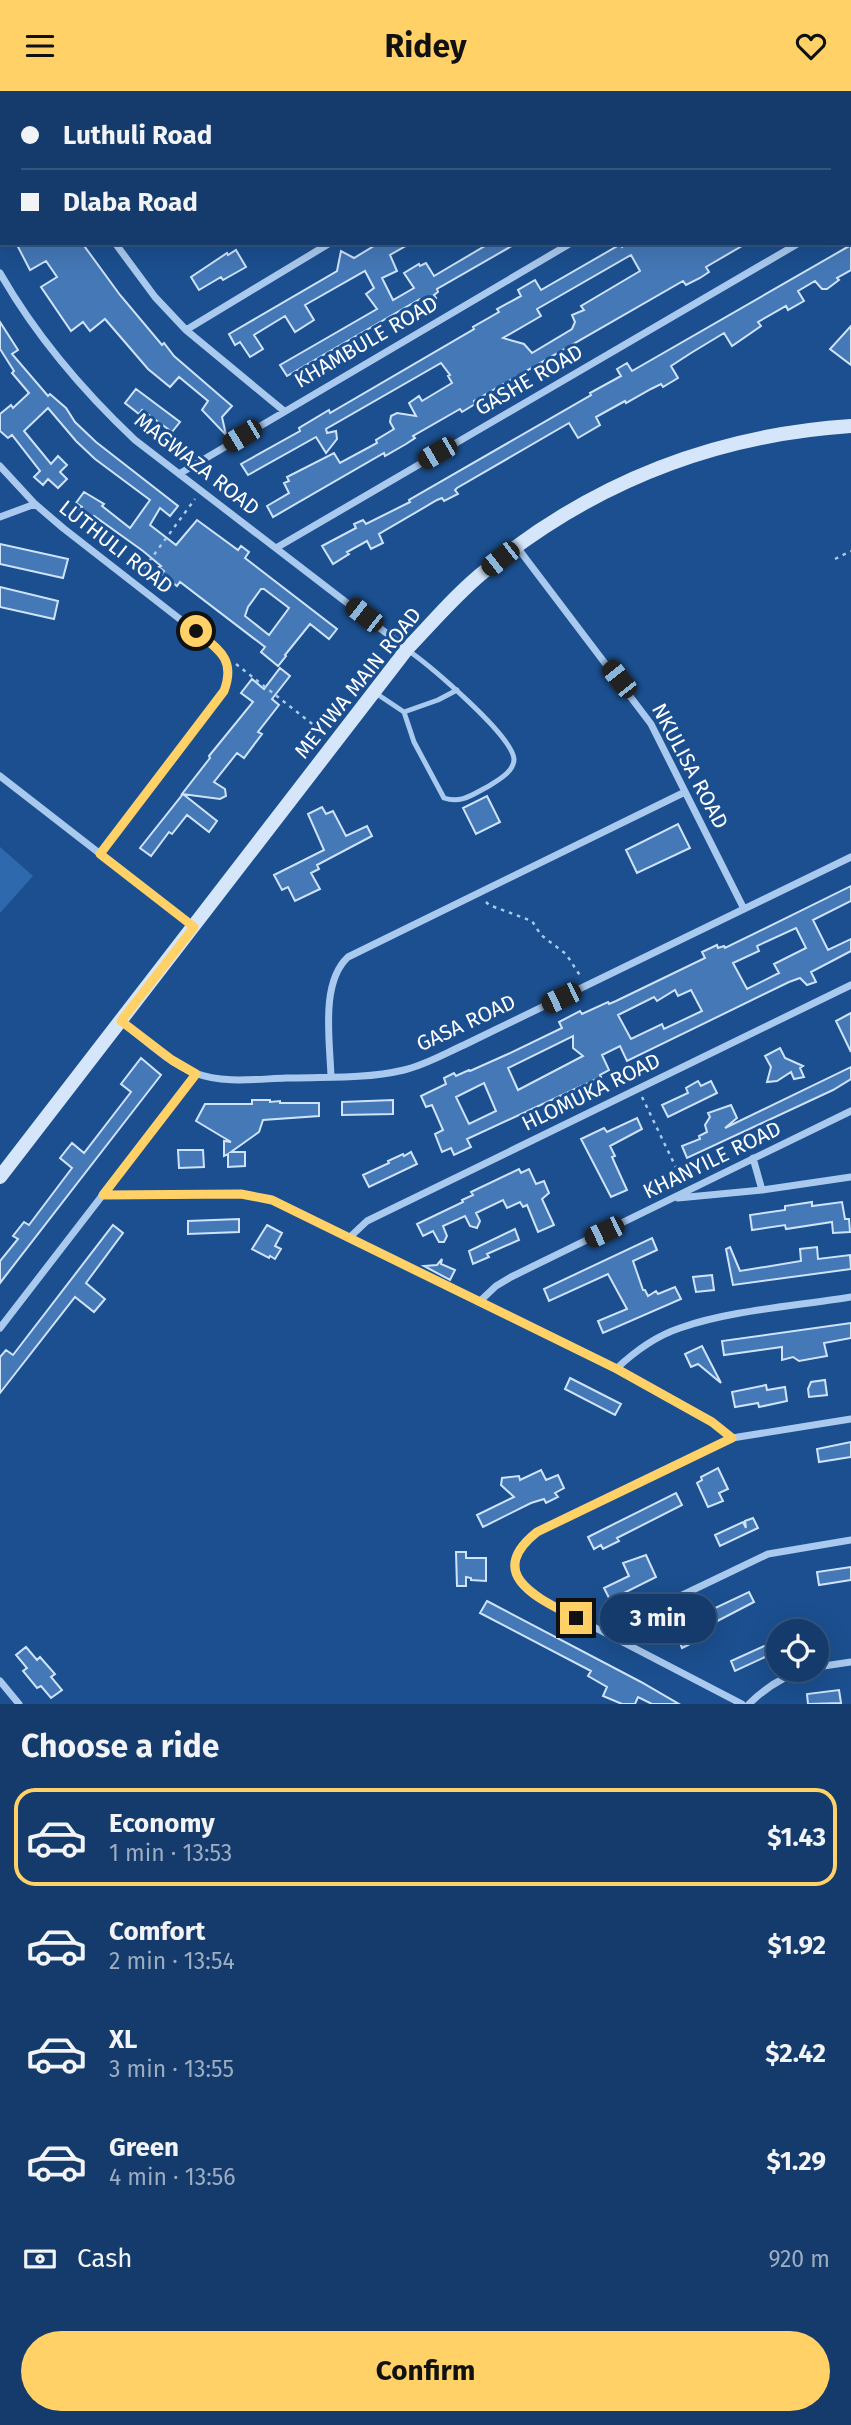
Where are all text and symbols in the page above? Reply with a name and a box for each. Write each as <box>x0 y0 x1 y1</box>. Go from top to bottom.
icon: menu <box>21 27 59 65</box>
text: Ridey <box>385 27 466 65</box>
icon: heart <box>792 27 830 65</box>
text: Luthuli Road <box>63 120 212 151</box>
text: Dlaba Road <box>63 187 198 218</box>
street label: KHAMBULE ROAD <box>290 290 442 394</box>
street label: GASHE ROAD <box>470 339 588 421</box>
street label: MAGWAZA ROAD <box>129 407 265 521</box>
car <box>219 416 266 456</box>
car <box>414 433 461 473</box>
street label: LUTHULI ROAD <box>54 494 178 600</box>
car <box>477 538 524 580</box>
car <box>341 594 388 636</box>
street label: MEYIWA MAIN ROAD <box>289 602 427 764</box>
route start <box>180 615 212 647</box>
car <box>598 656 641 702</box>
street label: NKULISA ROAD <box>646 699 734 833</box>
car <box>538 979 585 1017</box>
street label: GASA ROAD <box>412 989 520 1057</box>
street label: HLOMUKA ROAD <box>518 1047 664 1137</box>
street label: KHANYILE ROAD <box>639 1115 785 1205</box>
car <box>581 1213 628 1251</box>
callout: 3 min <box>600 1593 716 1643</box>
route end <box>560 1602 592 1634</box>
text: 3 min <box>630 1604 686 1632</box>
map controls <box>766 1619 829 1682</box>
button: locate <box>766 1619 829 1682</box>
text: Choose a ride <box>21 1727 219 1765</box>
icon: car <box>25 1806 88 1869</box>
text: Economy <box>109 1808 215 1839</box>
text: $1.43 <box>767 1822 826 1853</box>
text: 1 min · 13:53 <box>109 1839 232 1867</box>
icon: car <box>25 1914 88 1977</box>
text: Comfort <box>109 1916 205 1947</box>
text: $1.92 <box>767 1930 826 1961</box>
text: 2 min · 13:54 <box>109 1947 235 1975</box>
icon: car <box>25 2022 88 2085</box>
text: XL <box>109 2024 137 2055</box>
text: $2.42 <box>765 2038 826 2069</box>
text: 3 min · 13:55 <box>109 2055 234 2083</box>
icon: car <box>25 2130 88 2193</box>
text: Green <box>109 2132 179 2163</box>
text: $1.29 <box>767 2146 826 2177</box>
text: 4 min · 13:56 <box>109 2163 236 2191</box>
icon: cash <box>21 2240 59 2278</box>
text: Cash <box>77 2243 133 2274</box>
text: 920 m <box>768 2245 830 2273</box>
button: Confirm <box>21 2331 830 2411</box>

